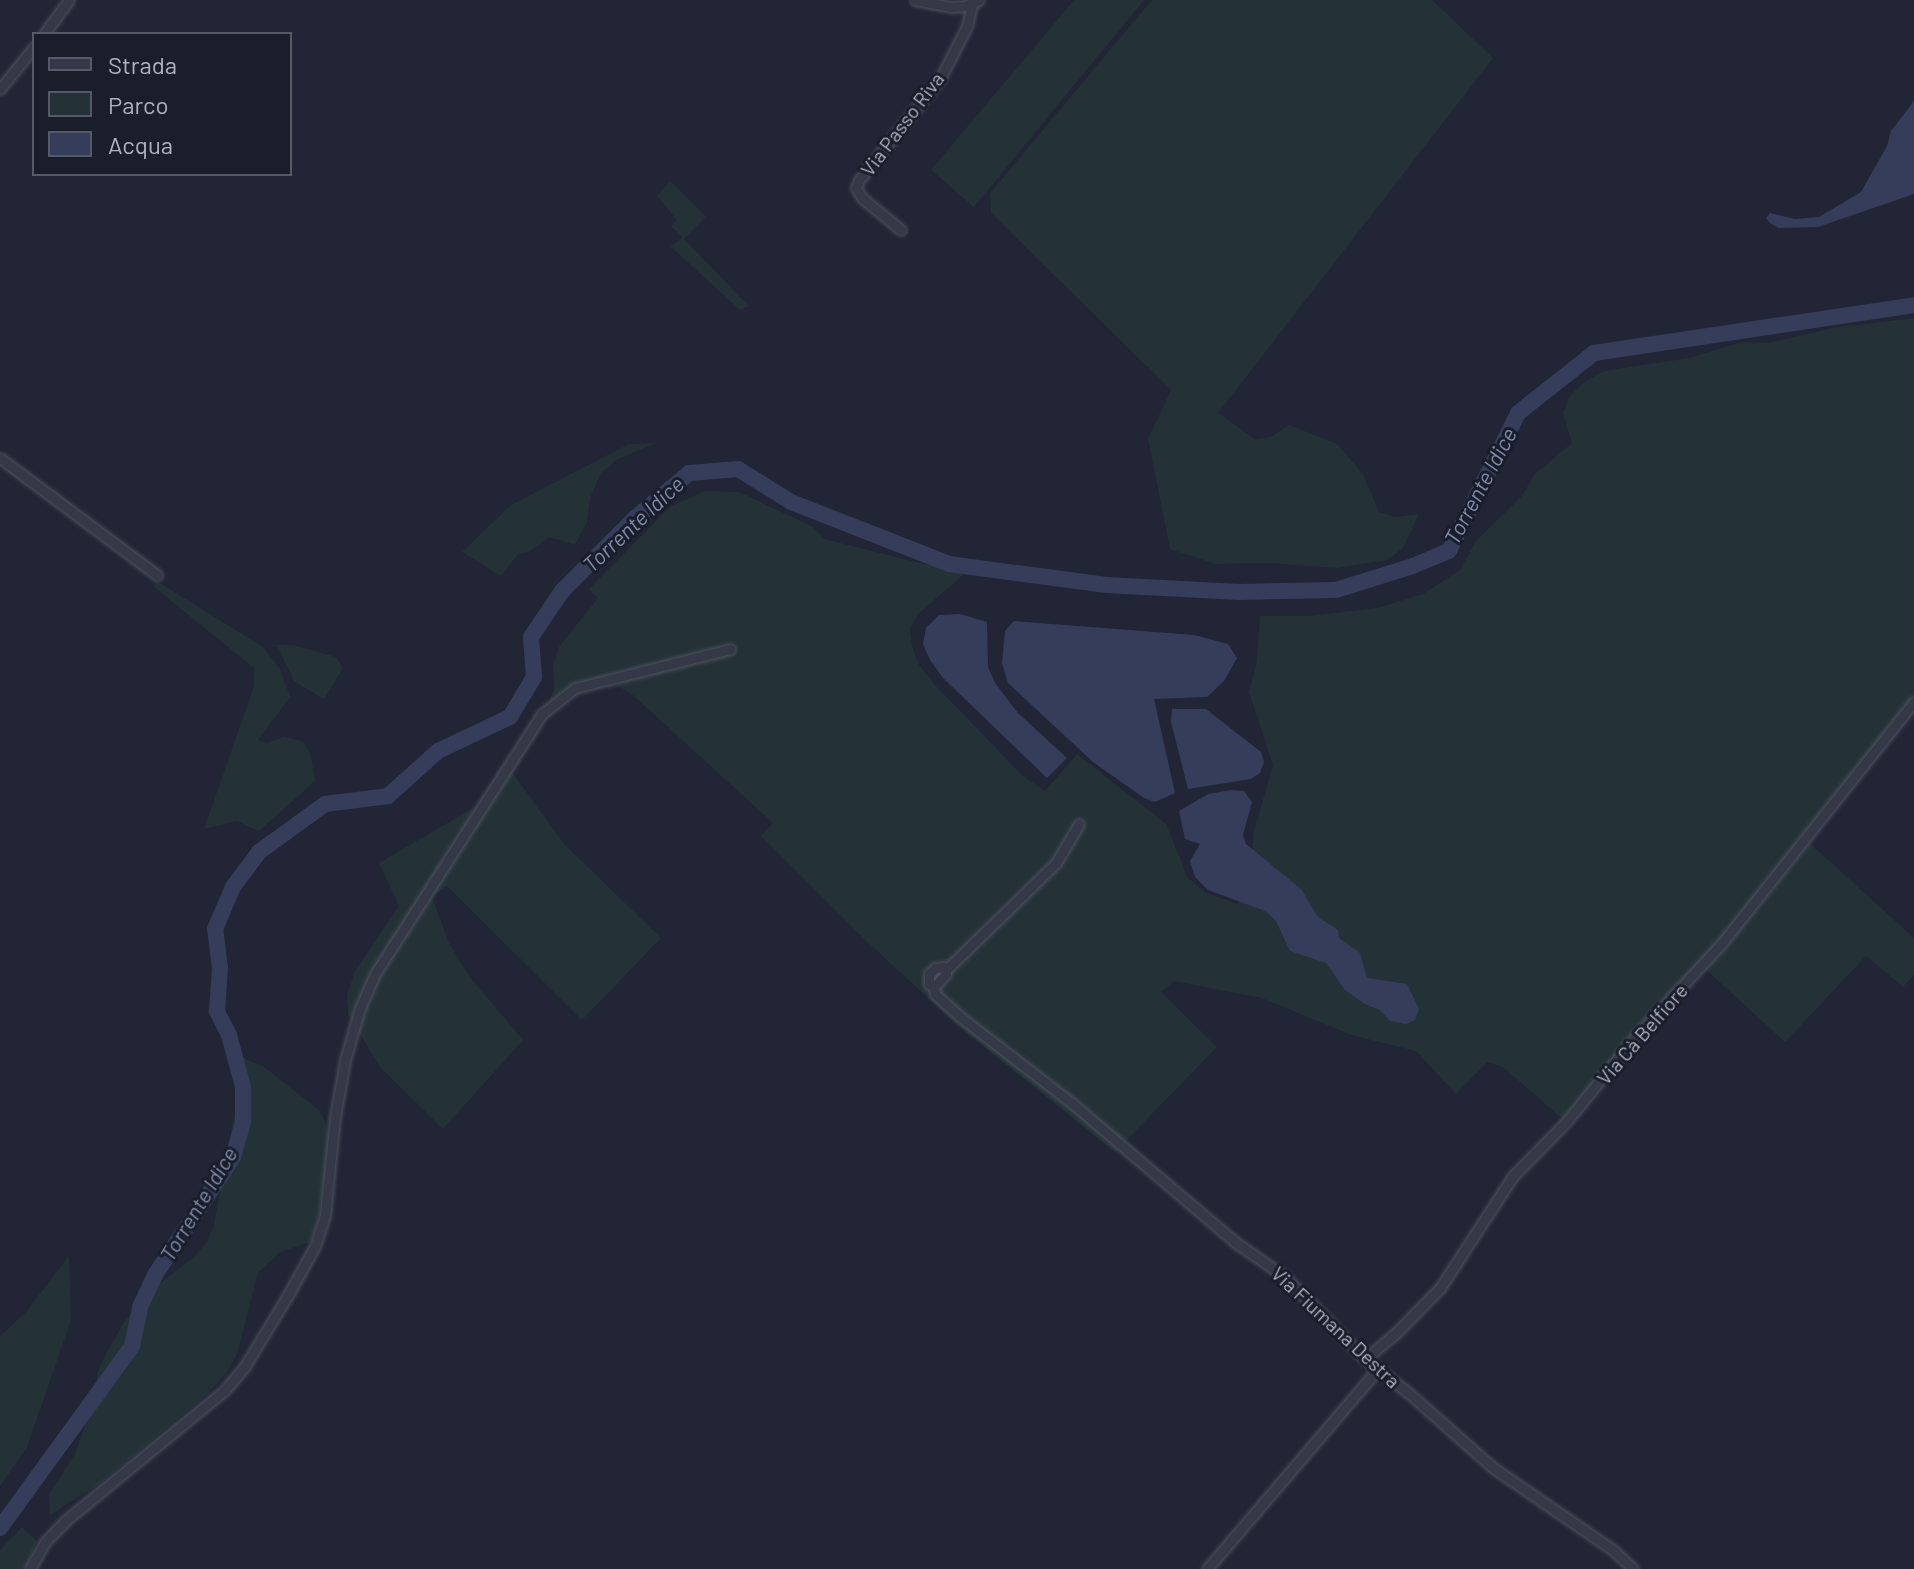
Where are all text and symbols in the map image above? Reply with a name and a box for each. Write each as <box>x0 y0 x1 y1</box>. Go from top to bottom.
legend <box>32 32 292 176</box>
text: Strada <box>108 50 177 79</box>
street label: Via Passo Riva <box>855 67 949 181</box>
text: Parco <box>108 90 169 119</box>
text: Acqua <box>108 130 173 159</box>
water label: Torrente Idice <box>1438 423 1522 549</box>
water label: Torrente Idice <box>577 470 689 578</box>
street label: Via Cà Belfiore <box>1592 979 1692 1089</box>
water label: Torrente Idice <box>154 1142 242 1266</box>
street label: Via Fiumana Destra <box>1267 1261 1405 1393</box>

